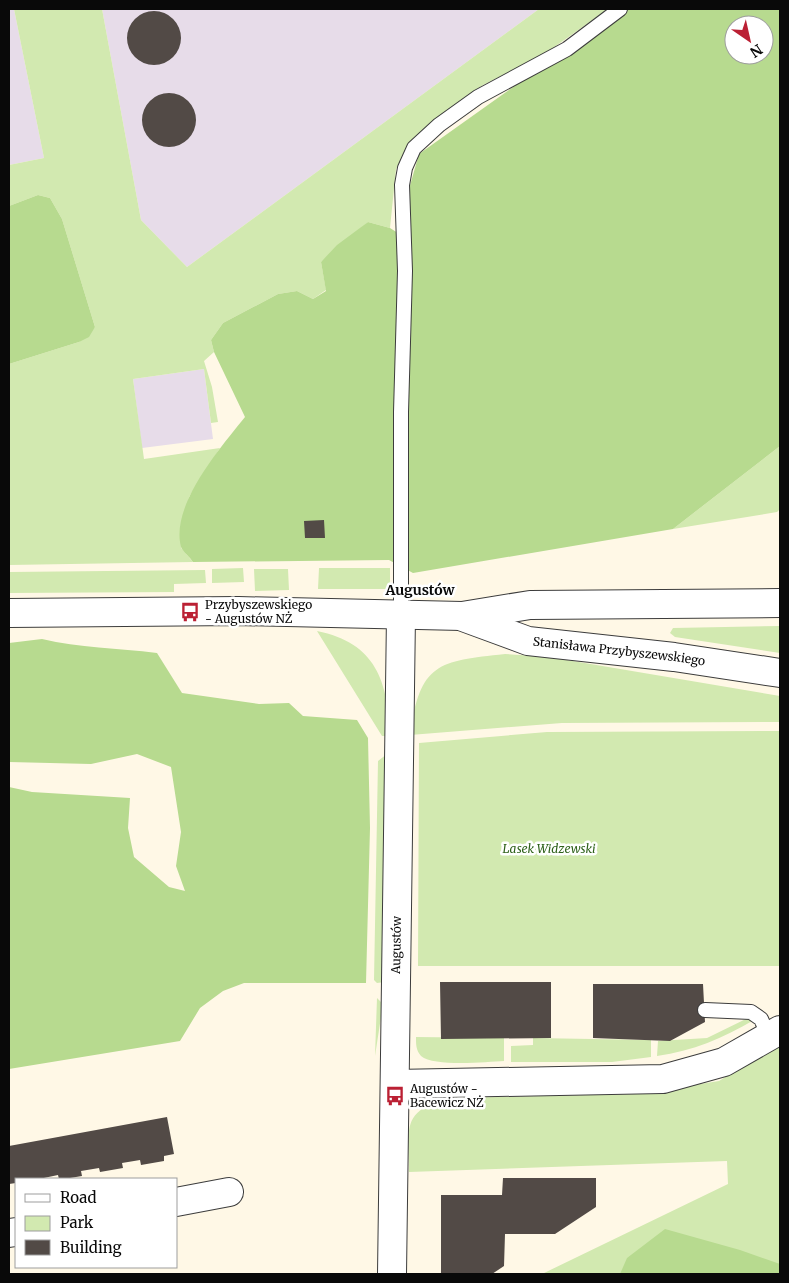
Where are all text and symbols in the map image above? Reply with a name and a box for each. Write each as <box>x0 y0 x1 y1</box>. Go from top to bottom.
north arrow <box>724 15 774 65</box>
text: N <box>747 40 766 61</box>
district label: Augustów <box>384 581 455 599</box>
place label: Przybyszewskiego - Augustów NŻ <box>205 597 312 626</box>
bus stop icon: Przybyszewskiego - Augustów NŻ <box>179 601 201 623</box>
street label: Stanisława Przybyszewskiego <box>532 634 706 669</box>
park label: Lasek Widzewski <box>502 841 596 856</box>
street label: Augustów <box>388 915 404 975</box>
place label: Augustów - Bacewicz NŻ <box>409 1081 484 1110</box>
bus stop icon: Augustów - Bacewicz NŻ <box>384 1085 406 1107</box>
legend <box>15 1178 178 1268</box>
text: Road <box>60 1188 96 1207</box>
text: Park <box>60 1213 94 1232</box>
text: Building <box>60 1238 122 1257</box>

